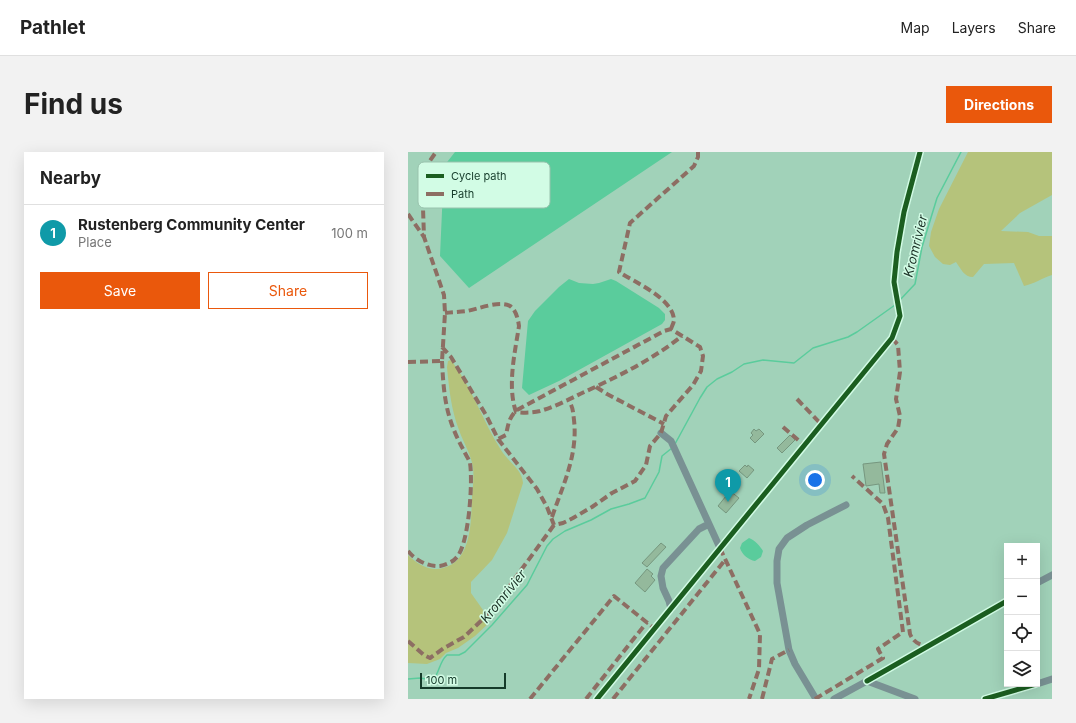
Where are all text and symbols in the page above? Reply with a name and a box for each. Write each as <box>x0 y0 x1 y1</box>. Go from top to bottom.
text: Pathlet <box>20 16 85 39</box>
text: Map <box>901 19 930 36</box>
text: Layers <box>952 19 996 36</box>
text: Share <box>1018 19 1056 36</box>
button: Directions <box>946 86 1052 123</box>
text: Find us <box>24 87 123 121</box>
legend <box>418 162 550 208</box>
text: Nearby <box>40 168 101 188</box>
text: Cycle path <box>451 169 507 183</box>
text: Path <box>451 187 474 201</box>
water label: Kromrivier <box>900 212 931 279</box>
text: Rustenberg Community Center <box>78 215 305 234</box>
text: 1 <box>50 225 56 241</box>
text: 100 m <box>331 225 368 241</box>
text: Place <box>78 234 112 250</box>
button: Save <box>40 272 200 309</box>
button: Share <box>208 272 368 309</box>
pin: 1 <box>715 469 741 502</box>
your location <box>805 470 825 490</box>
map controls <box>1004 543 1040 687</box>
button: + <box>1004 543 1040 579</box>
water label: Kromrivier <box>477 565 530 626</box>
button: − <box>1004 579 1040 615</box>
button: locate <box>1004 615 1040 651</box>
button: layers <box>1004 651 1040 687</box>
scale bar <box>420 671 506 690</box>
text: 100 m <box>426 673 457 687</box>

